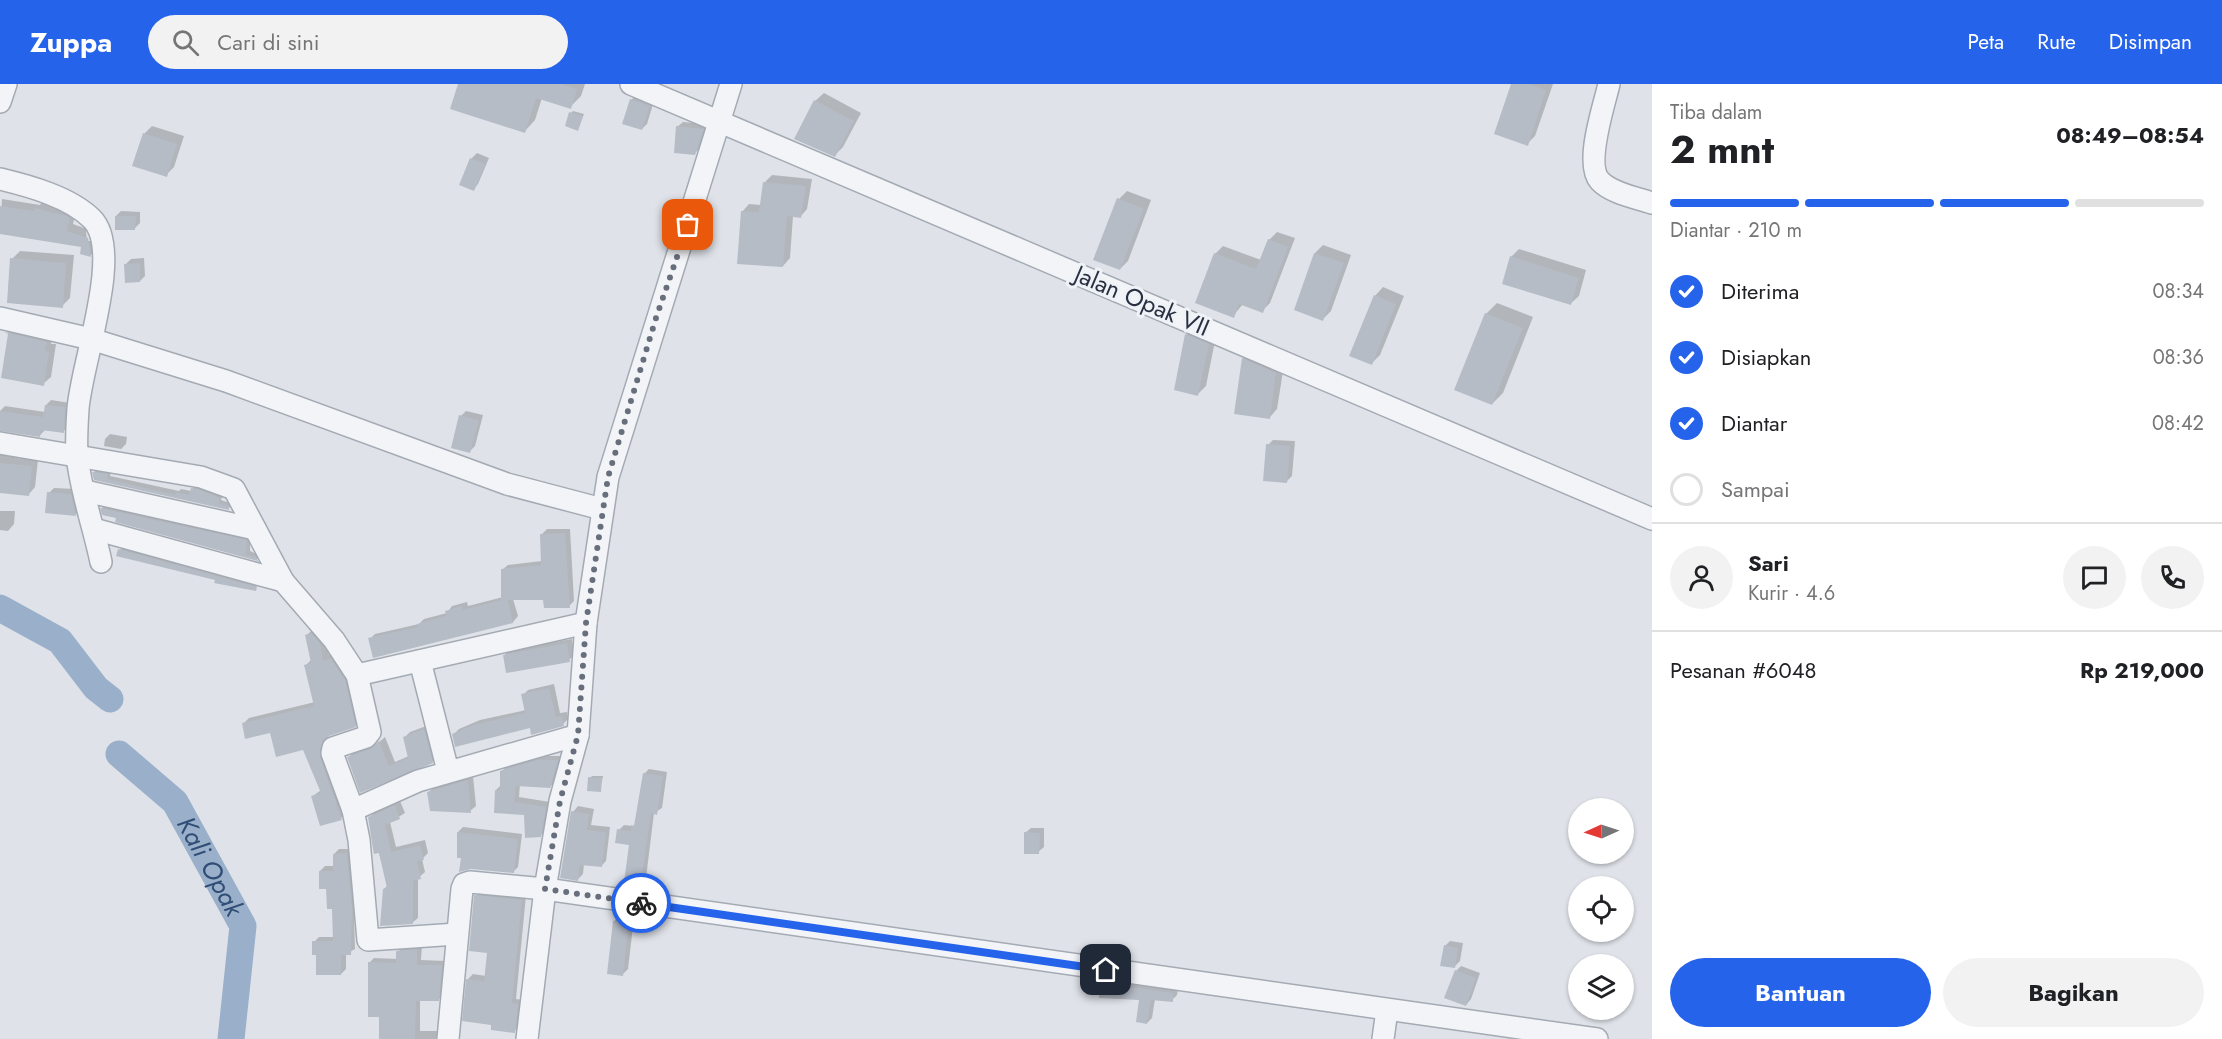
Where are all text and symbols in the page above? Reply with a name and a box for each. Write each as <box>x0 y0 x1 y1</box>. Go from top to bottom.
search box <box>148 15 568 69</box>
text: Zuppa <box>30 22 112 63</box>
icon: search <box>169 26 202 59</box>
text: Cari di sini <box>217 26 320 58</box>
text: Peta <box>1967 27 2004 57</box>
text: Rute <box>2037 27 2076 57</box>
text: Disimpan <box>2109 27 2192 57</box>
text: Tiba dalam <box>1670 98 1762 127</box>
text: 08:49–08:54 <box>2056 119 2204 151</box>
text: 2 mnt <box>1670 121 1774 178</box>
pin <box>662 199 713 250</box>
icon: bag <box>671 208 704 241</box>
text: Diantar · 210 m <box>1670 216 1802 245</box>
street label: Jalan Opak VII <box>1066 255 1215 345</box>
icon: check <box>1670 275 1703 308</box>
text: Diterima <box>1721 275 1799 307</box>
text: 08:34 <box>2153 277 2204 306</box>
icon: check <box>1670 341 1703 374</box>
text: Disiapkan <box>1721 341 1811 373</box>
text: 08:36 <box>2153 343 2204 372</box>
icon: check <box>1670 407 1703 440</box>
text: Diantar <box>1721 407 1787 439</box>
text: 08:42 <box>2152 409 2204 438</box>
text: Sampai <box>1721 473 1790 505</box>
button: person <box>1670 546 1733 609</box>
button: chat <box>2063 546 2126 609</box>
button: phone <box>2141 546 2204 609</box>
text: Sari <box>1748 547 1789 579</box>
text: Kurir · 4.6 <box>1748 579 1835 608</box>
text: Pesanan #6048 <box>1670 654 1816 686</box>
text: Rp 219,000 <box>2080 654 2204 686</box>
north arrow <box>1568 798 1634 864</box>
map controls <box>1568 798 1634 1020</box>
water label: Kali Opak <box>167 809 254 925</box>
courier <box>611 873 671 933</box>
button: locate <box>1568 876 1634 942</box>
icon: bike <box>625 887 658 920</box>
pin <box>1080 944 1131 995</box>
icon: home <box>1089 953 1122 986</box>
button: layers <box>1568 954 1634 1020</box>
button: Bantuan <box>1670 958 1931 1027</box>
button: Bagikan <box>1943 958 2204 1027</box>

